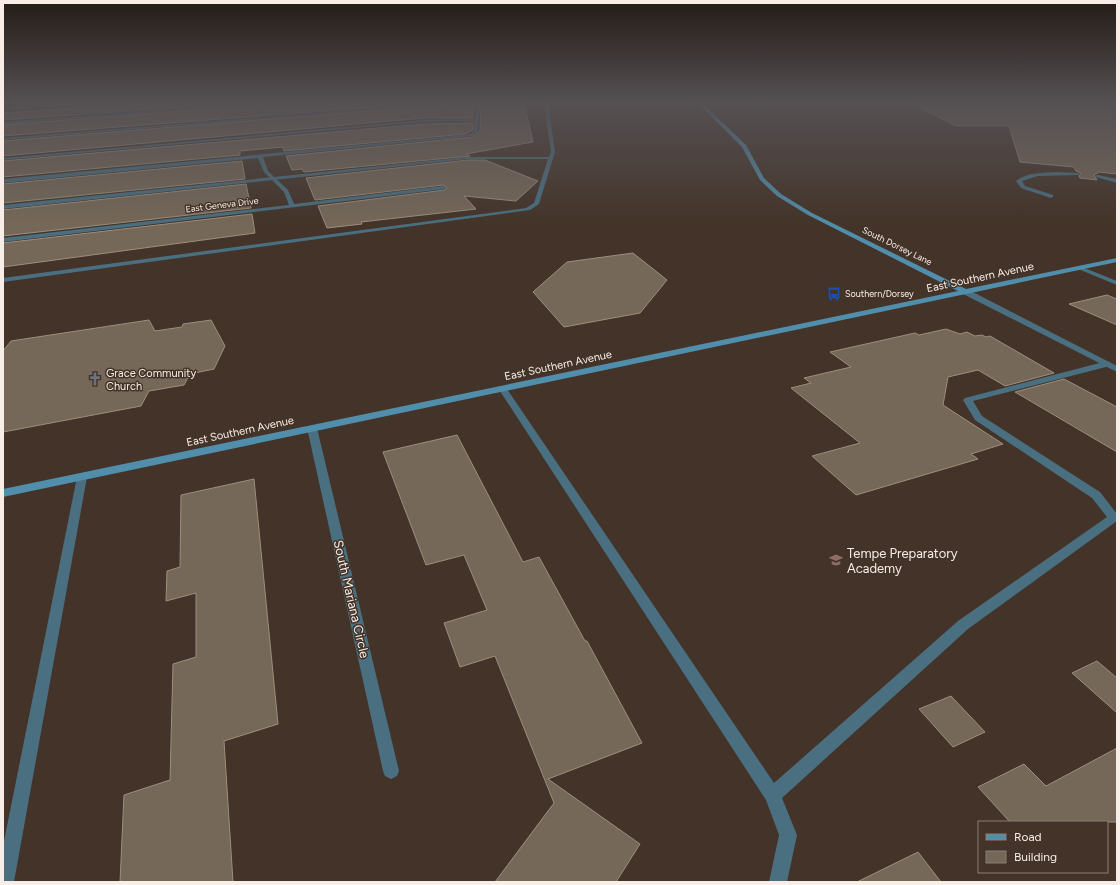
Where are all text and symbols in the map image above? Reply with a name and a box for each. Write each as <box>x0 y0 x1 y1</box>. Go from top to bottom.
street label: East Geneva Drive <box>185 195 259 214</box>
street label: South Dorsey Lane <box>861 224 934 267</box>
street label: East Southern Avenue <box>925 260 1035 295</box>
bus stop icon: Southern/Dorsey <box>826 286 842 302</box>
place label: Southern/Dorsey <box>845 288 914 299</box>
street label: East Southern Avenue <box>503 348 613 383</box>
place label: Grace Community Church <box>106 367 196 393</box>
church icon: Grace Community Church <box>87 371 103 387</box>
street label: East Southern Avenue <box>185 414 295 449</box>
street label: South Mariana Circle <box>331 539 372 660</box>
place label: Tempe Preparatory Academy <box>847 546 958 576</box>
school or university icon: Tempe Preparatory Academy <box>828 552 844 568</box>
legend <box>978 821 1108 873</box>
text: Road <box>1014 830 1042 844</box>
text: Building <box>1014 850 1057 864</box>

